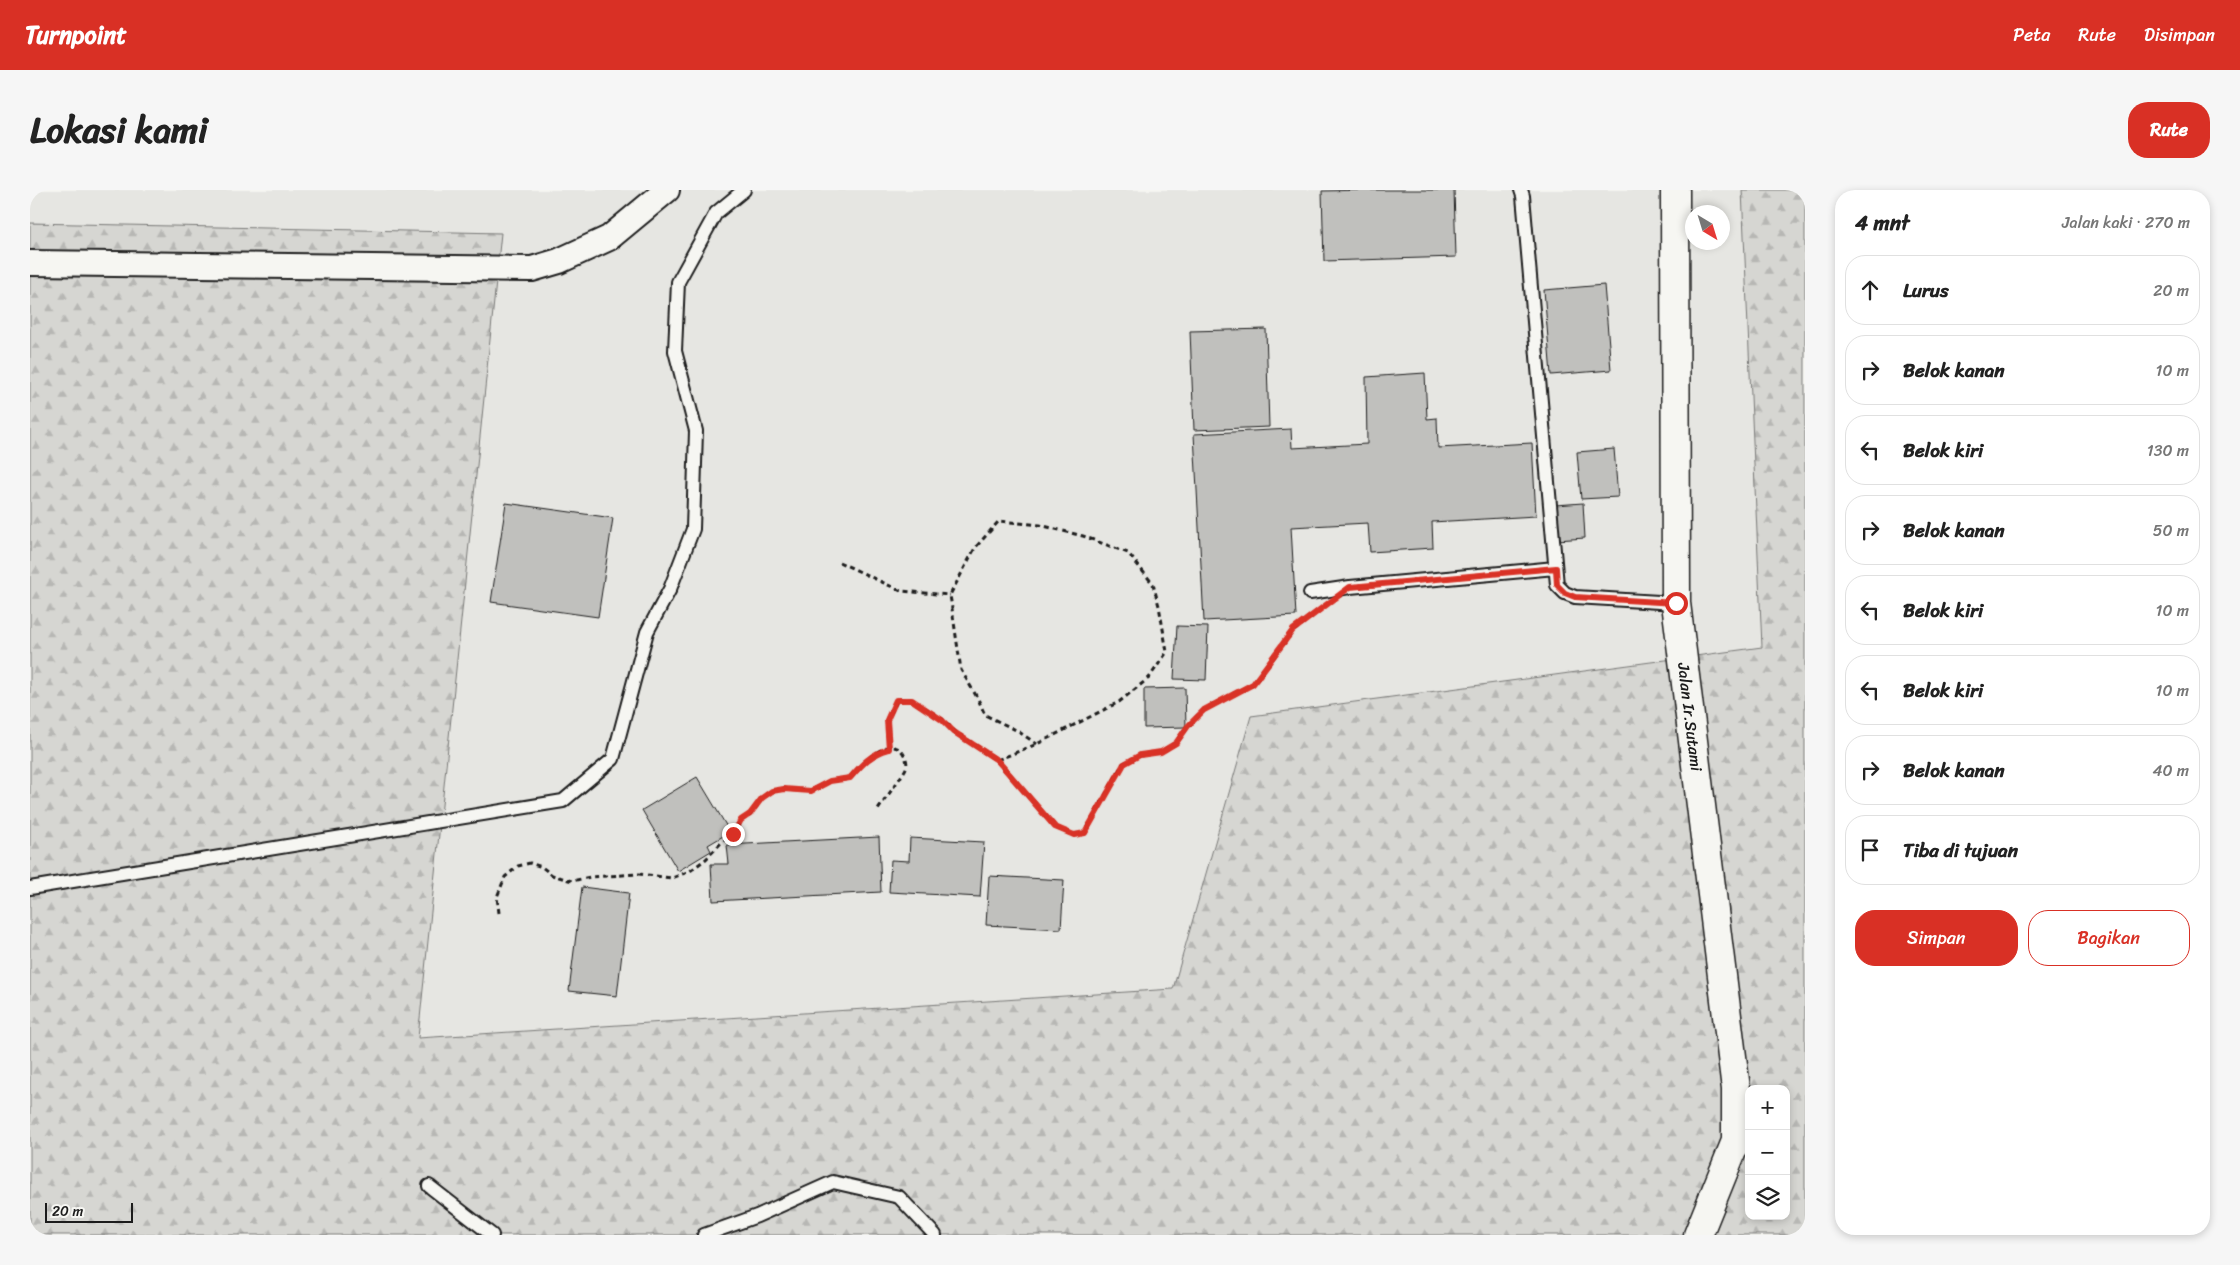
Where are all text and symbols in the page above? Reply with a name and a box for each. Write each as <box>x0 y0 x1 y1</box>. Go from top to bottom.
text: Turnpoint <box>25 14 127 56</box>
text: Peta <box>2013 19 2050 51</box>
text: Rute <box>2078 19 2116 51</box>
text: Disimpan <box>2144 19 2215 51</box>
text: Lokasi kami <box>30 99 208 161</box>
button: Rute <box>2128 102 2210 158</box>
text: 4 mnt <box>1855 204 1910 242</box>
north arrow <box>1685 205 1730 250</box>
text: Jalan kaki · 270 m <box>2062 208 2190 237</box>
text: Lurus <box>1903 274 1949 307</box>
icon: ahead <box>1856 276 1884 304</box>
text: 20 m <box>2153 276 2189 305</box>
text: Belok kanan <box>1903 354 2005 387</box>
icon: right <box>1856 356 1884 384</box>
text: 10 m <box>2156 356 2189 385</box>
text: Belok kiri <box>1903 434 1983 467</box>
icon: left <box>1856 436 1884 464</box>
text: 130 m <box>2147 436 2189 465</box>
text: Belok kanan <box>1903 514 2005 547</box>
icon: right <box>1856 516 1884 544</box>
text: 50 m <box>2153 516 2189 545</box>
route start <box>1665 592 1688 615</box>
text: Belok kiri <box>1903 594 1983 627</box>
icon: left <box>1856 596 1884 624</box>
text: 10 m <box>2156 596 2189 625</box>
street label: Jalan Ir.Sutami <box>1669 660 1711 773</box>
text: Belok kiri <box>1903 674 1983 707</box>
icon: left <box>1856 676 1884 704</box>
text: 10 m <box>2156 676 2189 705</box>
text: Belok kanan <box>1903 754 2005 787</box>
icon: right <box>1856 756 1884 784</box>
text: 40 m <box>2152 756 2189 785</box>
route end <box>722 823 745 846</box>
text: Tiba di tujuan <box>1903 834 2018 867</box>
icon: arrive <box>1856 836 1884 864</box>
button: Simpan <box>1855 910 2018 966</box>
button: Bagikan <box>2028 910 2190 966</box>
map controls <box>1745 1085 1790 1220</box>
button: + <box>1745 1085 1790 1130</box>
button: − <box>1745 1130 1790 1175</box>
button: layers <box>1745 1175 1790 1220</box>
text: 20 m <box>52 1199 83 1224</box>
scale bar <box>45 1200 132 1223</box>

